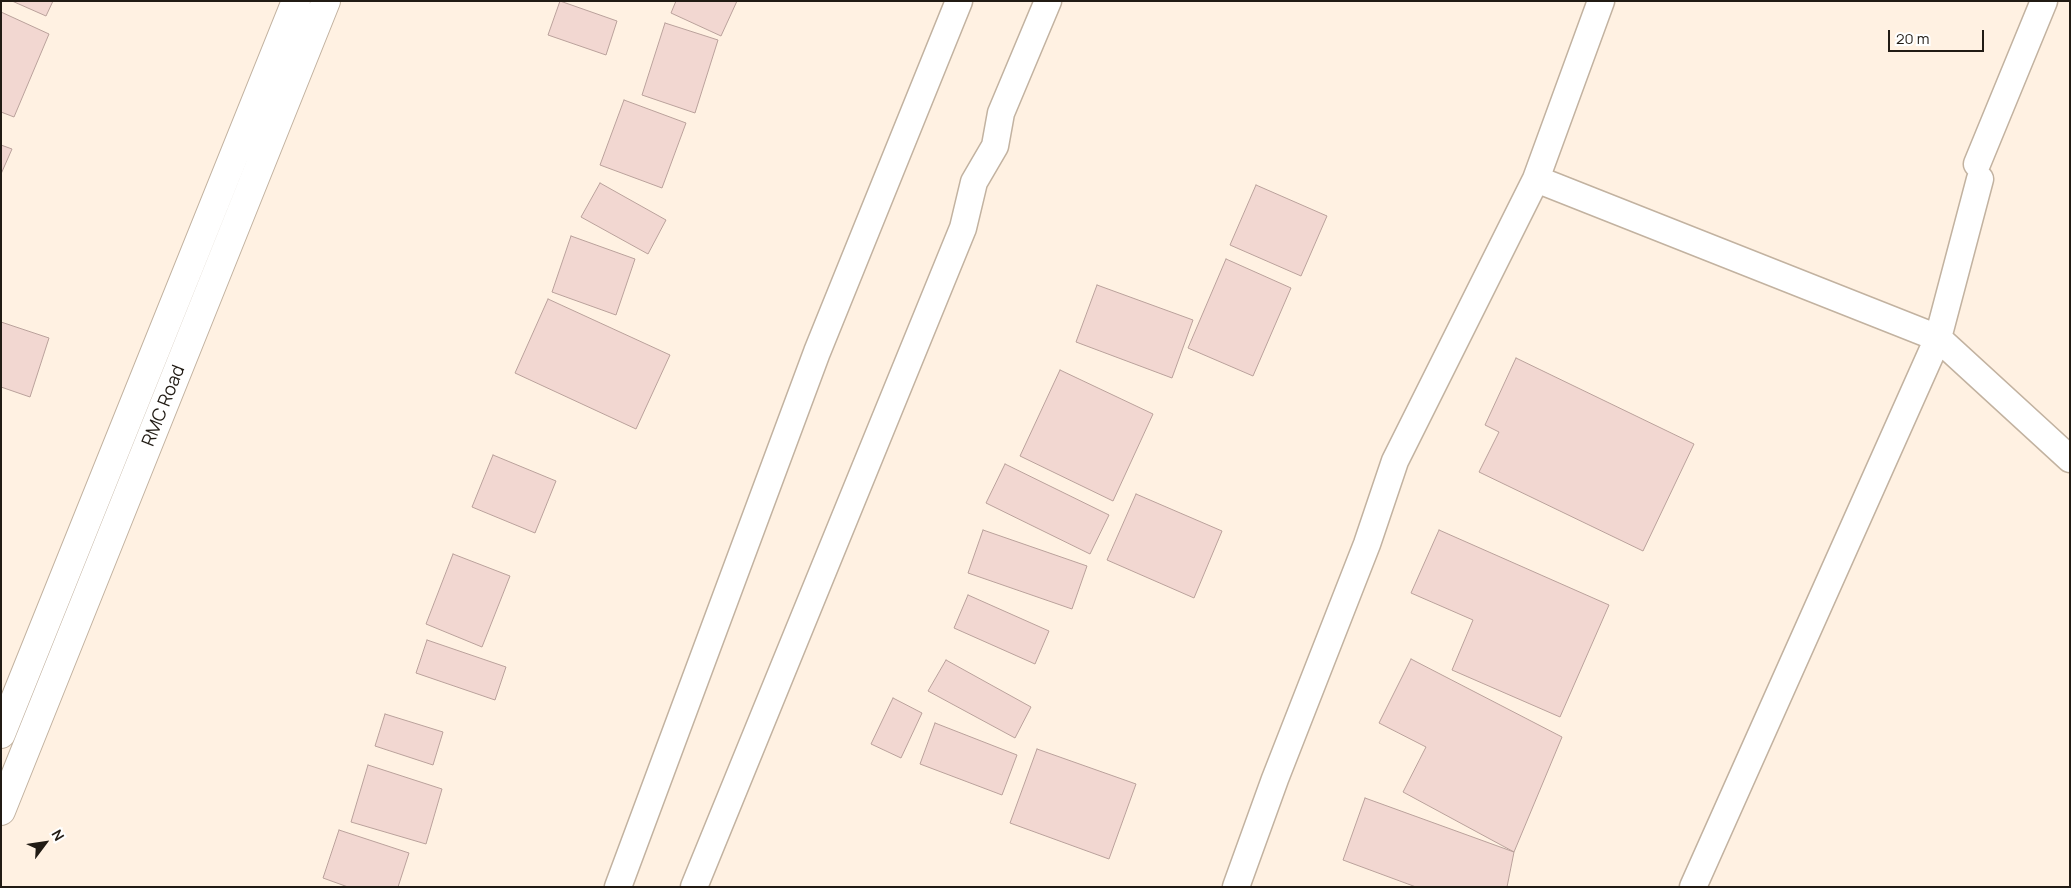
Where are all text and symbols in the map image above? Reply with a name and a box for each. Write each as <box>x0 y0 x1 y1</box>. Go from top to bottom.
scale bar <box>1891 20 1987 52</box>
text: 20 m <box>1896 28 1929 49</box>
street label: RMC Road <box>138 362 190 450</box>
north arrow <box>20 818 70 868</box>
text: N <box>48 826 69 844</box>

